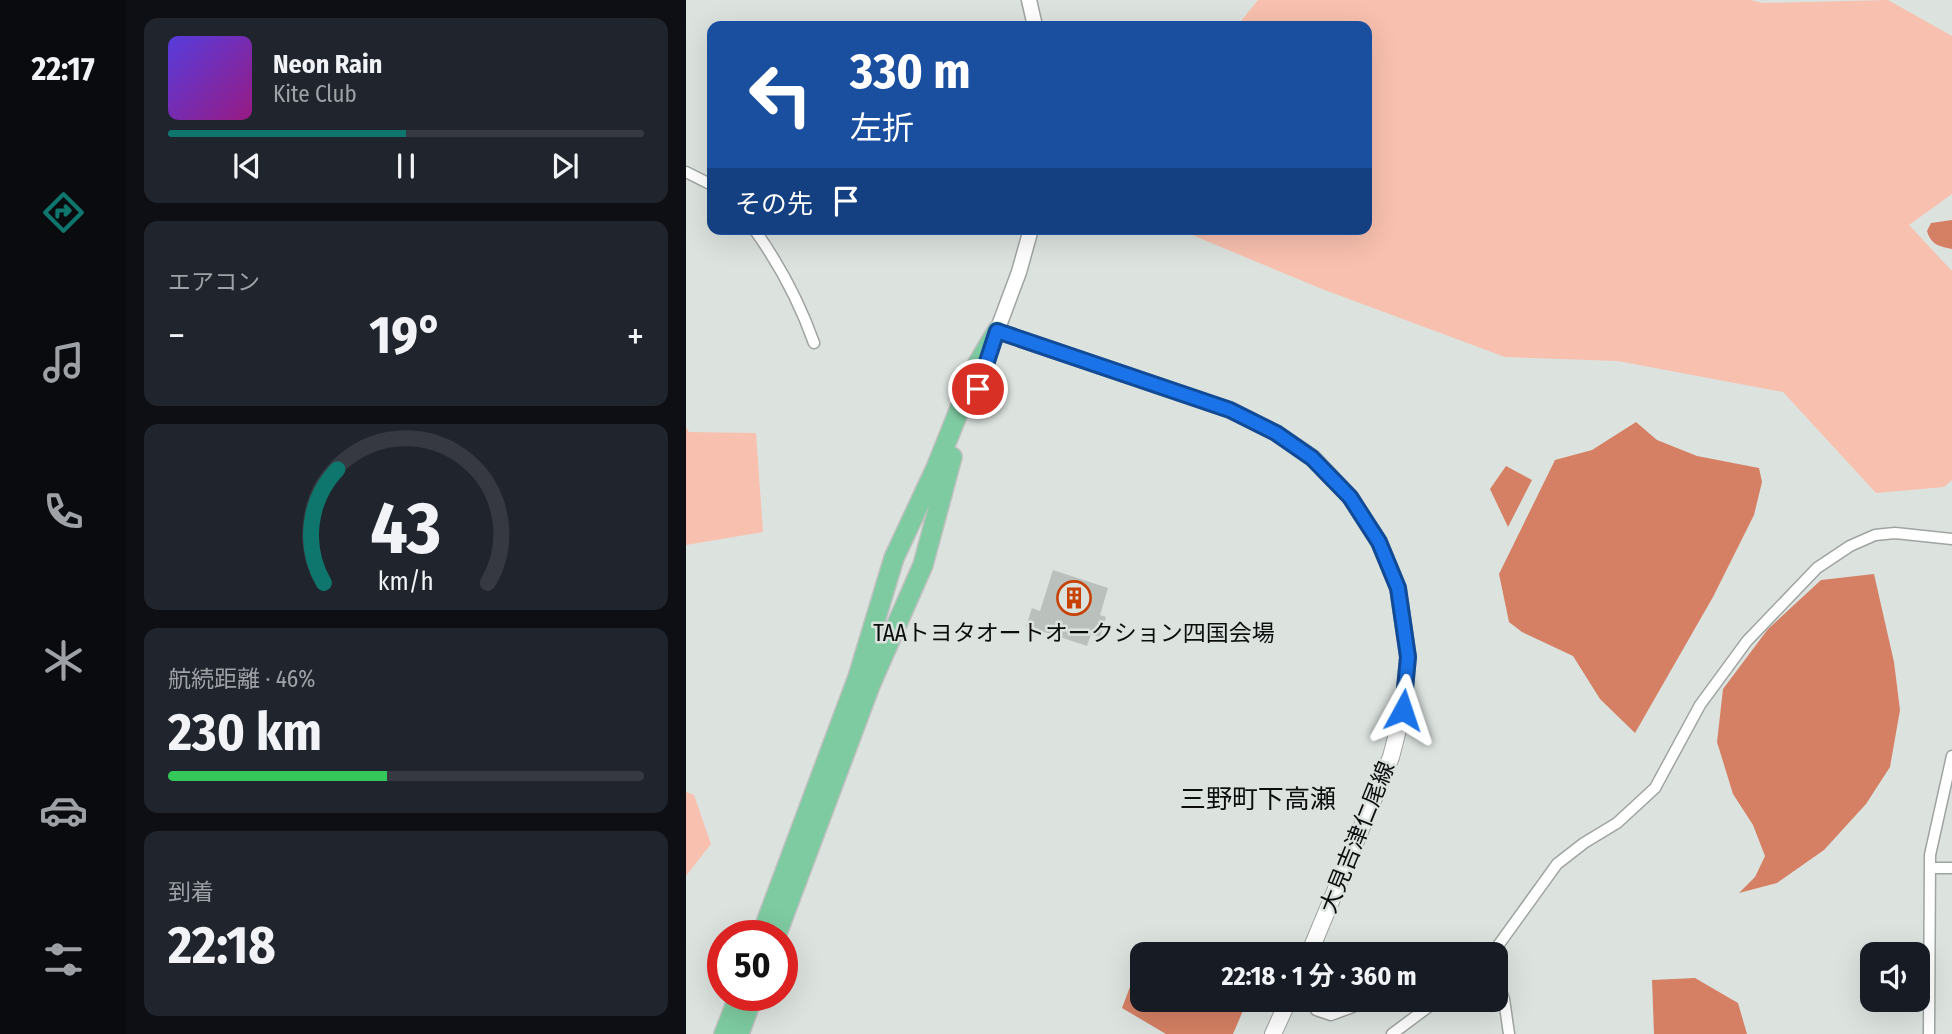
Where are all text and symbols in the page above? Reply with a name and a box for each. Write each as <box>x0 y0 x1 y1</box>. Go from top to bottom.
text: 330 m <box>850 42 971 101</box>
text: Neon Rain <box>273 49 382 80</box>
icon: left <box>735 49 826 140</box>
text: 22:17 <box>31 50 95 88</box>
text: Kite Club <box>273 80 357 108</box>
text: 左折 <box>850 109 914 147</box>
icon: previous <box>228 147 266 185</box>
icon: pause <box>387 147 425 185</box>
icon: next <box>546 147 584 185</box>
icon: arrive <box>827 182 865 220</box>
icon: directions <box>39 188 88 237</box>
text: その先 <box>735 189 813 220</box>
text: エアコン <box>168 268 260 296</box>
text: 19° <box>369 304 443 367</box>
text: − <box>168 313 185 359</box>
text: + <box>627 313 644 359</box>
icon: music <box>39 338 88 387</box>
pin <box>948 359 1008 419</box>
icon: arrive <box>959 370 997 408</box>
text: 43 <box>370 485 442 572</box>
icon: phone <box>39 487 88 536</box>
text: km/h <box>378 567 434 597</box>
building icon: TAAトヨタオートオークション四国会場 <box>1055 579 1093 617</box>
place label: TAAトヨタオートオークション四国会場 <box>873 619 1275 647</box>
icon: climate <box>39 636 88 685</box>
text: 航続距離 · 46% <box>168 665 315 693</box>
position arrow <box>1366 673 1440 747</box>
text: 230 km <box>168 701 322 764</box>
street label: 大見吉津仁尾線 <box>1314 757 1400 917</box>
district label: 三野町下高瀬 <box>1180 784 1336 815</box>
icon: car <box>39 786 88 835</box>
text: 到着 <box>168 878 214 906</box>
text: 22:18 <box>168 914 276 977</box>
speed limit sign: 50 <box>707 920 798 1011</box>
icon: filters <box>39 935 88 984</box>
map controls <box>1860 942 1930 1012</box>
button: sound <box>1860 942 1930 1012</box>
text: 22:18 · 1 分 · 360 m <box>1221 961 1417 992</box>

